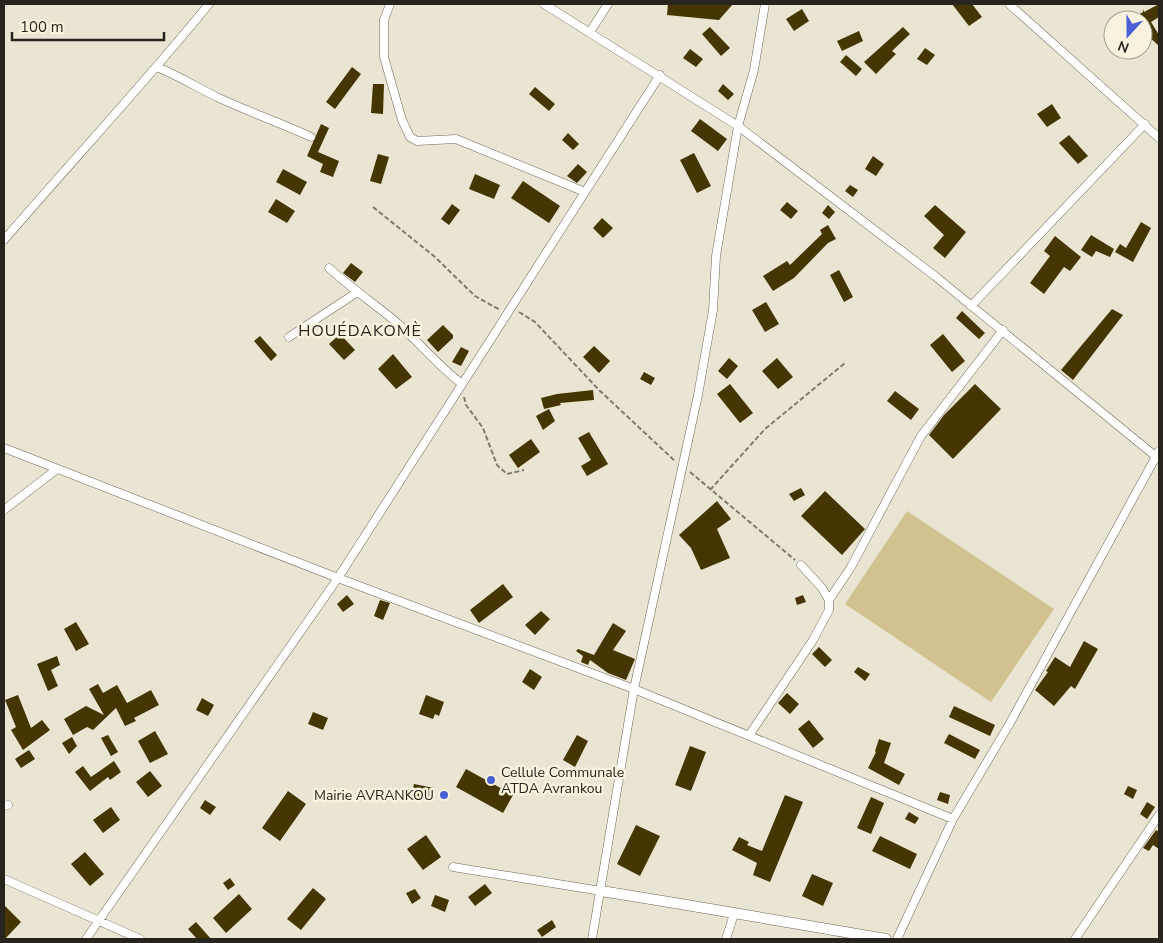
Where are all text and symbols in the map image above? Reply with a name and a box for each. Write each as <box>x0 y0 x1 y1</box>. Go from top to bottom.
scale bar <box>12 10 165 42</box>
north arrow <box>1103 10 1153 60</box>
text: 100 m <box>20 17 64 37</box>
text: N <box>1115 36 1132 57</box>
district label: HOUÉDAKOMÈ <box>298 320 422 342</box>
place label: Cellule Communale ATDA Avrankou <box>501 763 624 798</box>
marker: Cellule Communale ATDA Avrankou <box>485 774 497 786</box>
place label: Mairie AVRANKOU <box>314 786 434 805</box>
marker: Mairie AVRANKOU <box>438 789 450 801</box>

